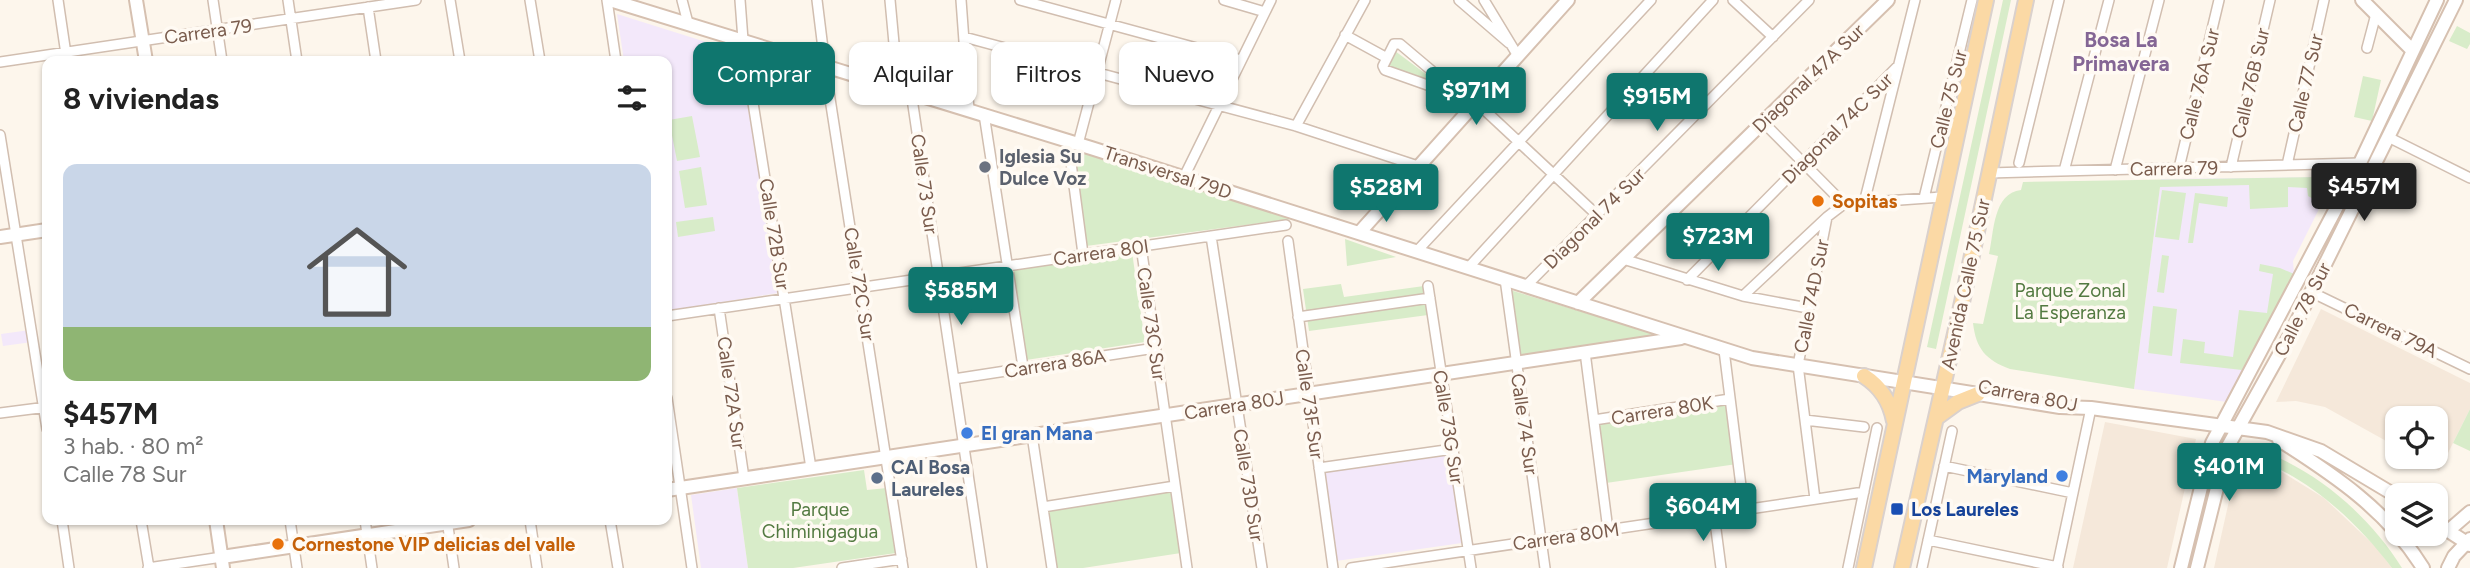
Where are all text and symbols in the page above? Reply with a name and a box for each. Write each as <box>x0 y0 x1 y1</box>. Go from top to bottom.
street label: Carrera 79 <box>163 14 253 49</box>
street label: Diagonal 47A Sur <box>1748 19 1870 138</box>
street label: Calle 76A Sur <box>2175 25 2225 142</box>
street label: Calle 76B Sur <box>2227 25 2275 141</box>
district label: Bosa La Primavera <box>2072 27 2170 76</box>
street label: Calle 77 Sur <box>2283 31 2328 135</box>
chip: Comprar <box>693 42 835 105</box>
chip: Alquilar <box>849 42 977 105</box>
chip: Filtros <box>991 42 1105 105</box>
chip: Nuevo <box>1119 42 1238 105</box>
street label: Calle 75 Sur <box>1925 47 1972 151</box>
pin: $971M <box>1427 68 1525 127</box>
street label: Diagonal 74C Sur <box>1777 68 1898 189</box>
pin: $915M <box>1608 74 1706 133</box>
text: $971M <box>1442 76 1510 104</box>
icon: filters <box>613 79 651 117</box>
text: 8 viviendas <box>63 80 219 117</box>
text: $915M <box>1623 82 1691 110</box>
street label: Calle 73 Sur <box>906 133 943 236</box>
street label: Transversal 79D <box>1101 141 1235 204</box>
place label: Iglesia Su Dulce Voz <box>999 145 1086 190</box>
street label: Carrera 79 <box>2130 156 2218 181</box>
marker: Iglesia Su Dulce Voz <box>977 159 993 175</box>
street label: Diagonal 74 Sur <box>1539 162 1650 274</box>
pin: $528M <box>1337 164 1435 224</box>
pin: $457M <box>2315 164 2413 223</box>
text: $457M <box>2327 172 2401 200</box>
text: $528M <box>1349 173 1423 201</box>
street label: Calle 72B Sur <box>754 177 795 292</box>
place label: Sopitas <box>1832 190 1898 213</box>
marker: Sopitas <box>1810 193 1826 209</box>
street label: Avenida Calle 75 Sur <box>1936 196 1995 372</box>
icon: home <box>294 209 420 335</box>
pin: $723M <box>1669 214 1767 273</box>
text: $723M <box>1682 222 1754 250</box>
street label: Calle 72C Sur <box>839 226 880 343</box>
street label: Carrera 80I <box>1052 234 1150 271</box>
street label: Calle 74D Sur <box>1789 237 1834 355</box>
street label: Calle 78 Sur <box>2269 258 2336 360</box>
street label: Calle 73C Sur <box>1132 266 1171 383</box>
pin: $585M <box>912 268 1010 327</box>
text: $585M <box>924 276 998 304</box>
park label: Parque Zonal La Esperanza <box>2014 279 2126 324</box>
street label: Carrera 79A <box>2340 298 2441 363</box>
street label: Calle 72A Sur <box>712 335 751 452</box>
street label: Carrera 86A <box>1003 344 1108 383</box>
street label: Calle 73F Sur <box>1290 347 1329 461</box>
street label: Calle 73G Sur <box>1428 368 1469 486</box>
street label: Calle 74 Sur <box>1506 372 1543 477</box>
street label: Carrera 80J <box>1976 375 2080 416</box>
street label: Carrera 80J <box>1182 386 1286 425</box>
street label: Carrera 80K <box>1609 391 1715 430</box>
text: $457M <box>63 395 158 432</box>
map controls <box>2385 406 2448 546</box>
button: locate <box>2385 406 2448 469</box>
place label: El gran Mana <box>981 422 1093 445</box>
marker: El gran Mana <box>959 425 975 441</box>
street label: Calle 73D Sur <box>1228 427 1269 544</box>
text: 3 hab. · 80 m² <box>63 432 204 460</box>
pin: $401M <box>2180 444 2278 503</box>
text: $401M <box>2193 452 2265 480</box>
place label: CAI Bosa Laureles <box>891 456 970 501</box>
text: Calle 78 Sur <box>63 460 187 488</box>
place label: Maryland <box>1967 465 2048 488</box>
marker: Maryland <box>2054 468 2070 484</box>
marker: CAI Bosa Laureles <box>869 470 885 486</box>
button: layers <box>2385 483 2448 546</box>
pin: $604M <box>1654 484 1752 543</box>
text: $604M <box>1665 492 1741 520</box>
park label: Parque Chiminigagua <box>762 498 878 543</box>
place label: Los Laureles <box>1911 498 2019 521</box>
marker: Los Laureles <box>1889 501 1905 517</box>
street label: Carrera 80M <box>1511 518 1621 555</box>
place label: Cornestone VIP delicias del valle <box>292 533 576 556</box>
marker: Cornestone VIP delicias del valle <box>270 536 286 552</box>

